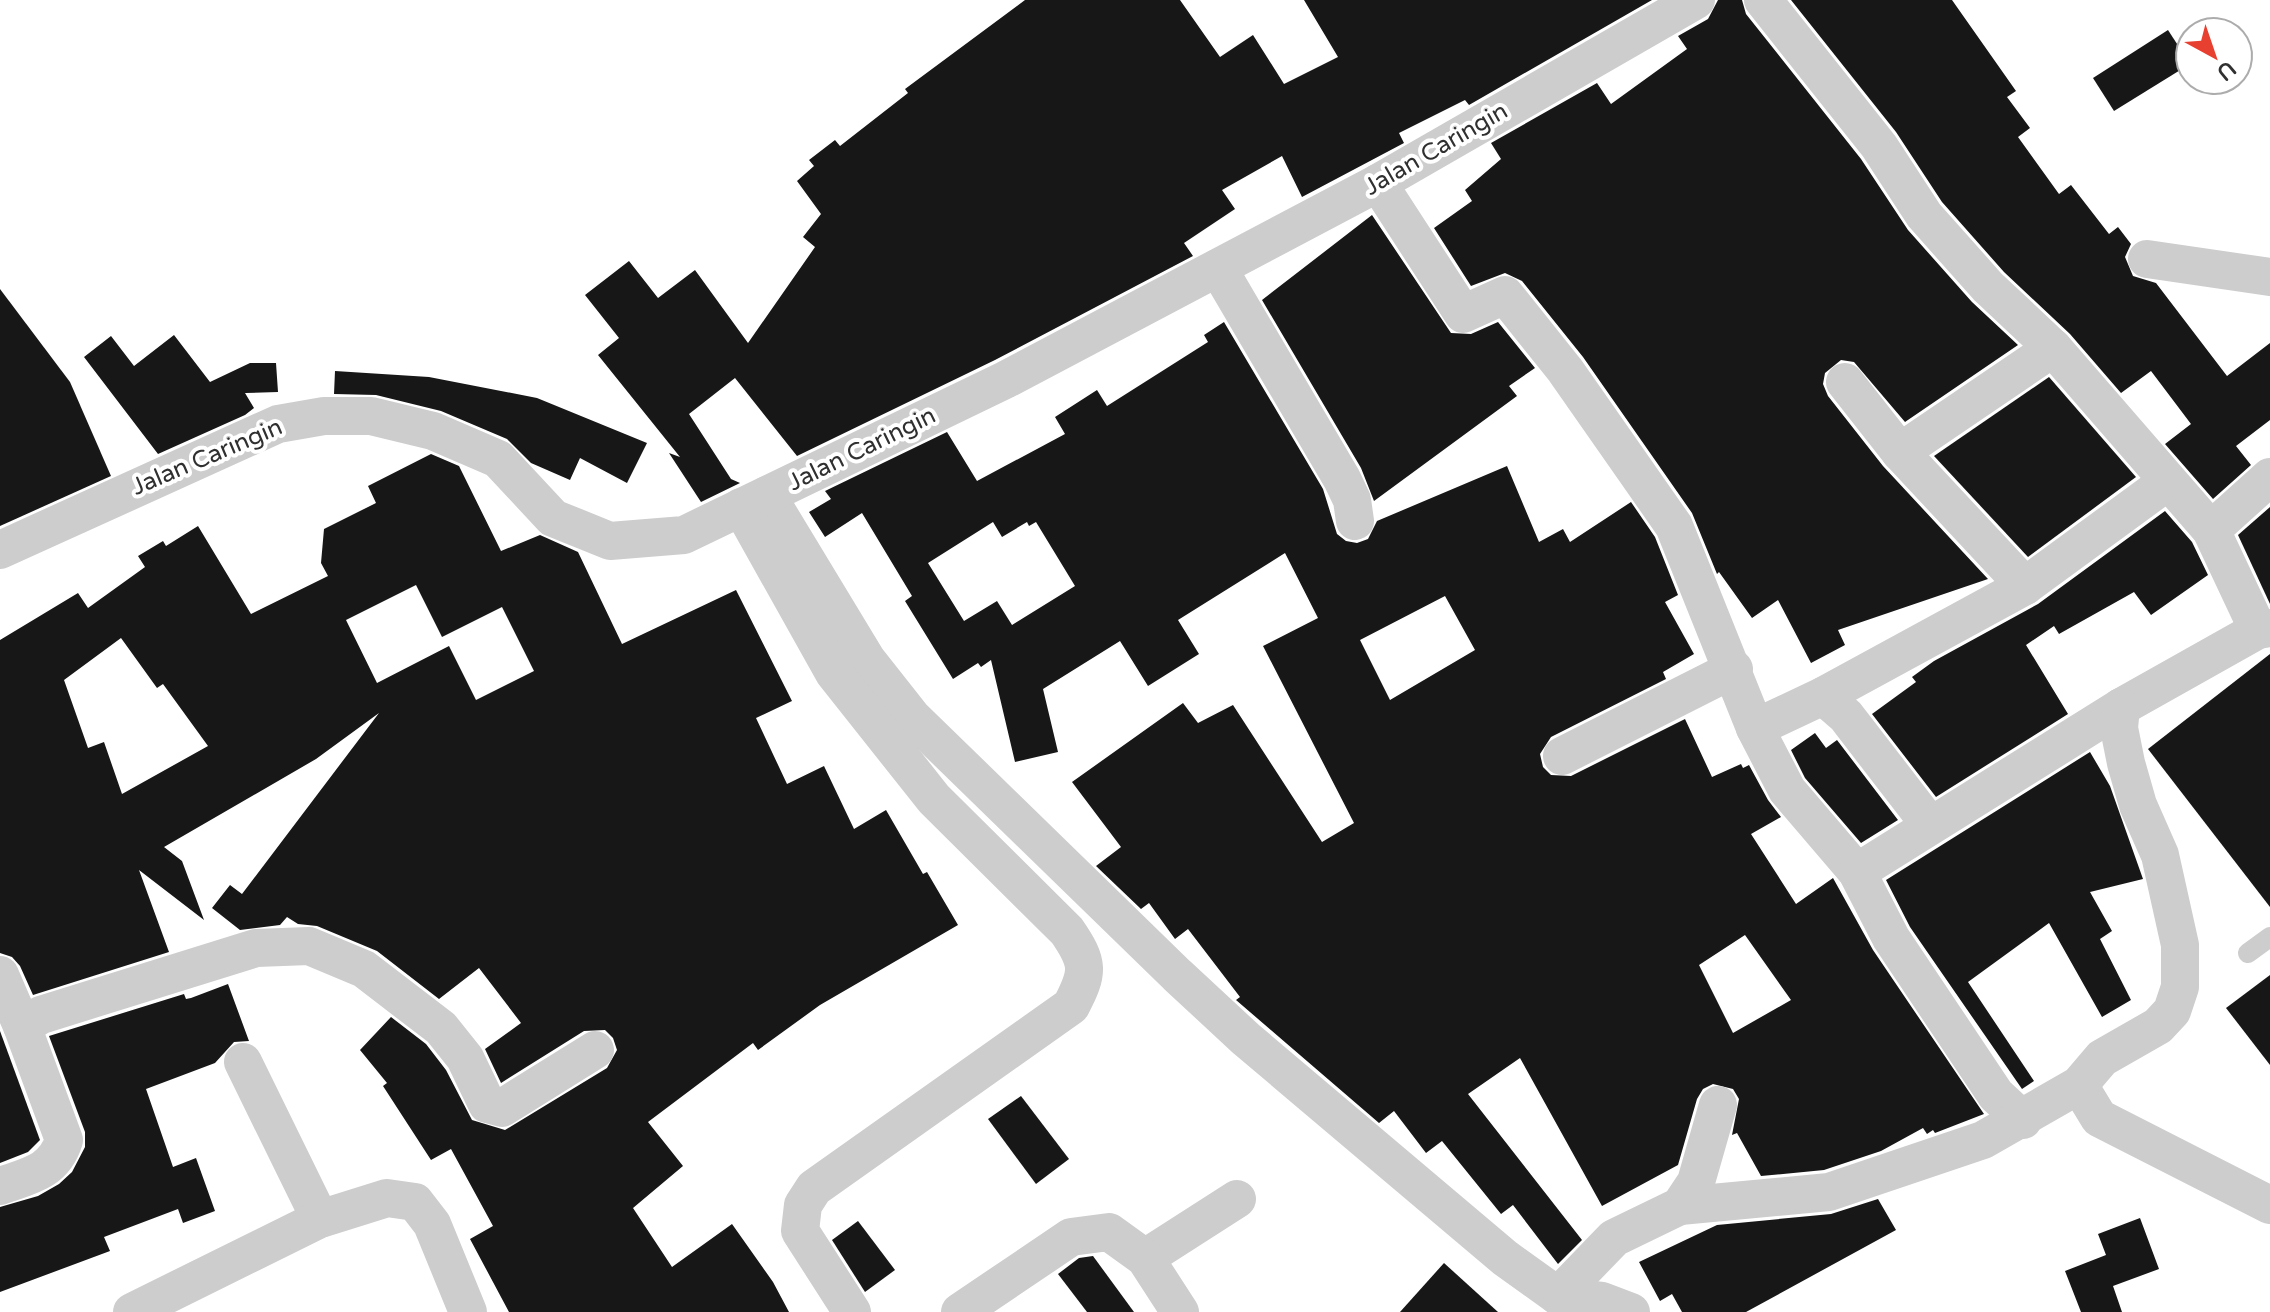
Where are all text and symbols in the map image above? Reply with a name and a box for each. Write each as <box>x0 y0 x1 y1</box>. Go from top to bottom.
north arrow <box>2174 16 2254 96</box>
text: U <box>2211 55 2241 86</box>
street label: Jalan Caringin <box>1359 96 1513 202</box>
street label: Jalan Caringin <box>783 401 941 497</box>
street label: Jalan Caringin <box>127 412 287 502</box>

